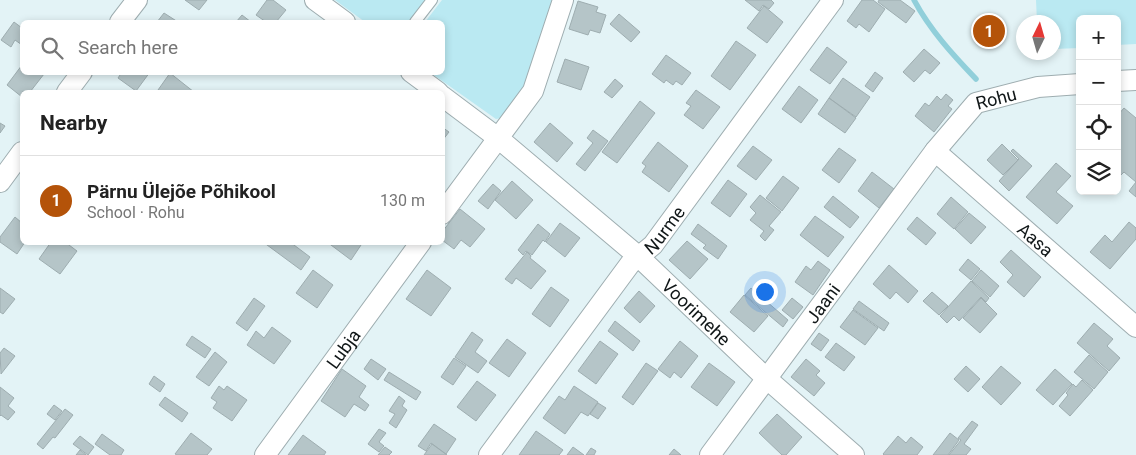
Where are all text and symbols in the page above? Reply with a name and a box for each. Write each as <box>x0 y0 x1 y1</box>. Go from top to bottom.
pin: 1 <box>973 12 1005 50</box>
north arrow <box>1016 15 1061 60</box>
map controls <box>1076 15 1121 195</box>
button: + <box>1076 15 1121 60</box>
search box <box>20 20 445 75</box>
icon: search <box>38 34 66 62</box>
text: Search here <box>78 36 178 59</box>
button: − <box>1076 60 1121 105</box>
street label: Rohu <box>973 83 1019 113</box>
button: locate <box>1076 105 1121 150</box>
text: Nearby <box>40 111 107 135</box>
button: layers <box>1076 150 1121 195</box>
text: Pärnu Ülejõe Põhikool <box>87 180 276 203</box>
text: 1 <box>51 191 61 210</box>
text: 130 m <box>380 191 425 210</box>
street label: Nurme <box>640 202 689 258</box>
text: School · Rohu <box>87 203 185 222</box>
street label: Aasa <box>1014 218 1058 261</box>
street label: Voorimehe <box>658 274 735 349</box>
your location <box>752 279 778 305</box>
street label: Jaani <box>801 279 844 327</box>
street label: Lubja <box>322 325 364 372</box>

